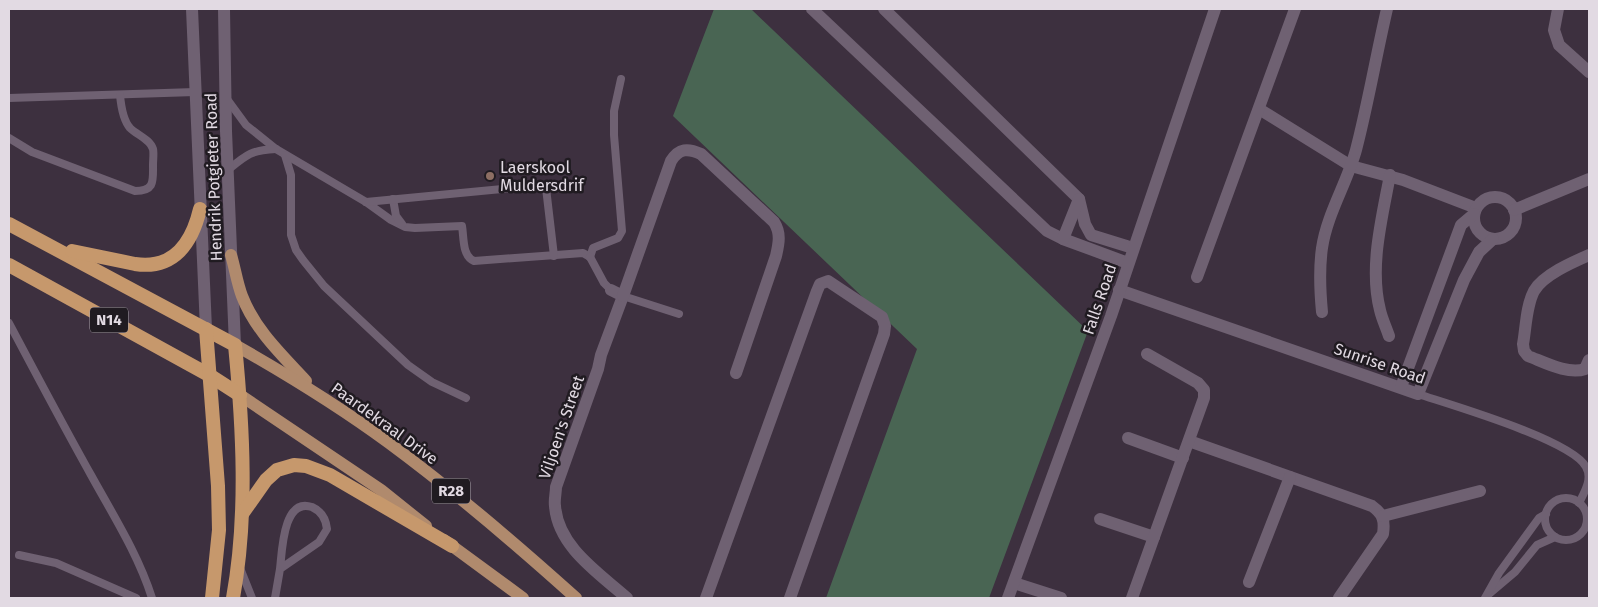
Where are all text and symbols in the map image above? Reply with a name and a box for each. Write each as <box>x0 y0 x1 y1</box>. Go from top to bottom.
street label: Hendrik Potgieter Road <box>201 92 226 262</box>
place label: Laerskool Muldersdrif <box>500 158 585 195</box>
marker: Laerskool Muldersdrif <box>484 170 496 182</box>
street label: Falls Road <box>1079 261 1120 337</box>
road number: N14 <box>90 308 128 332</box>
street label: Sunrise Road <box>1332 339 1428 388</box>
street label: Viljoen's Street <box>535 373 588 481</box>
street label: Paardekraal Drive <box>328 378 442 468</box>
road number: R28 <box>432 478 470 504</box>

